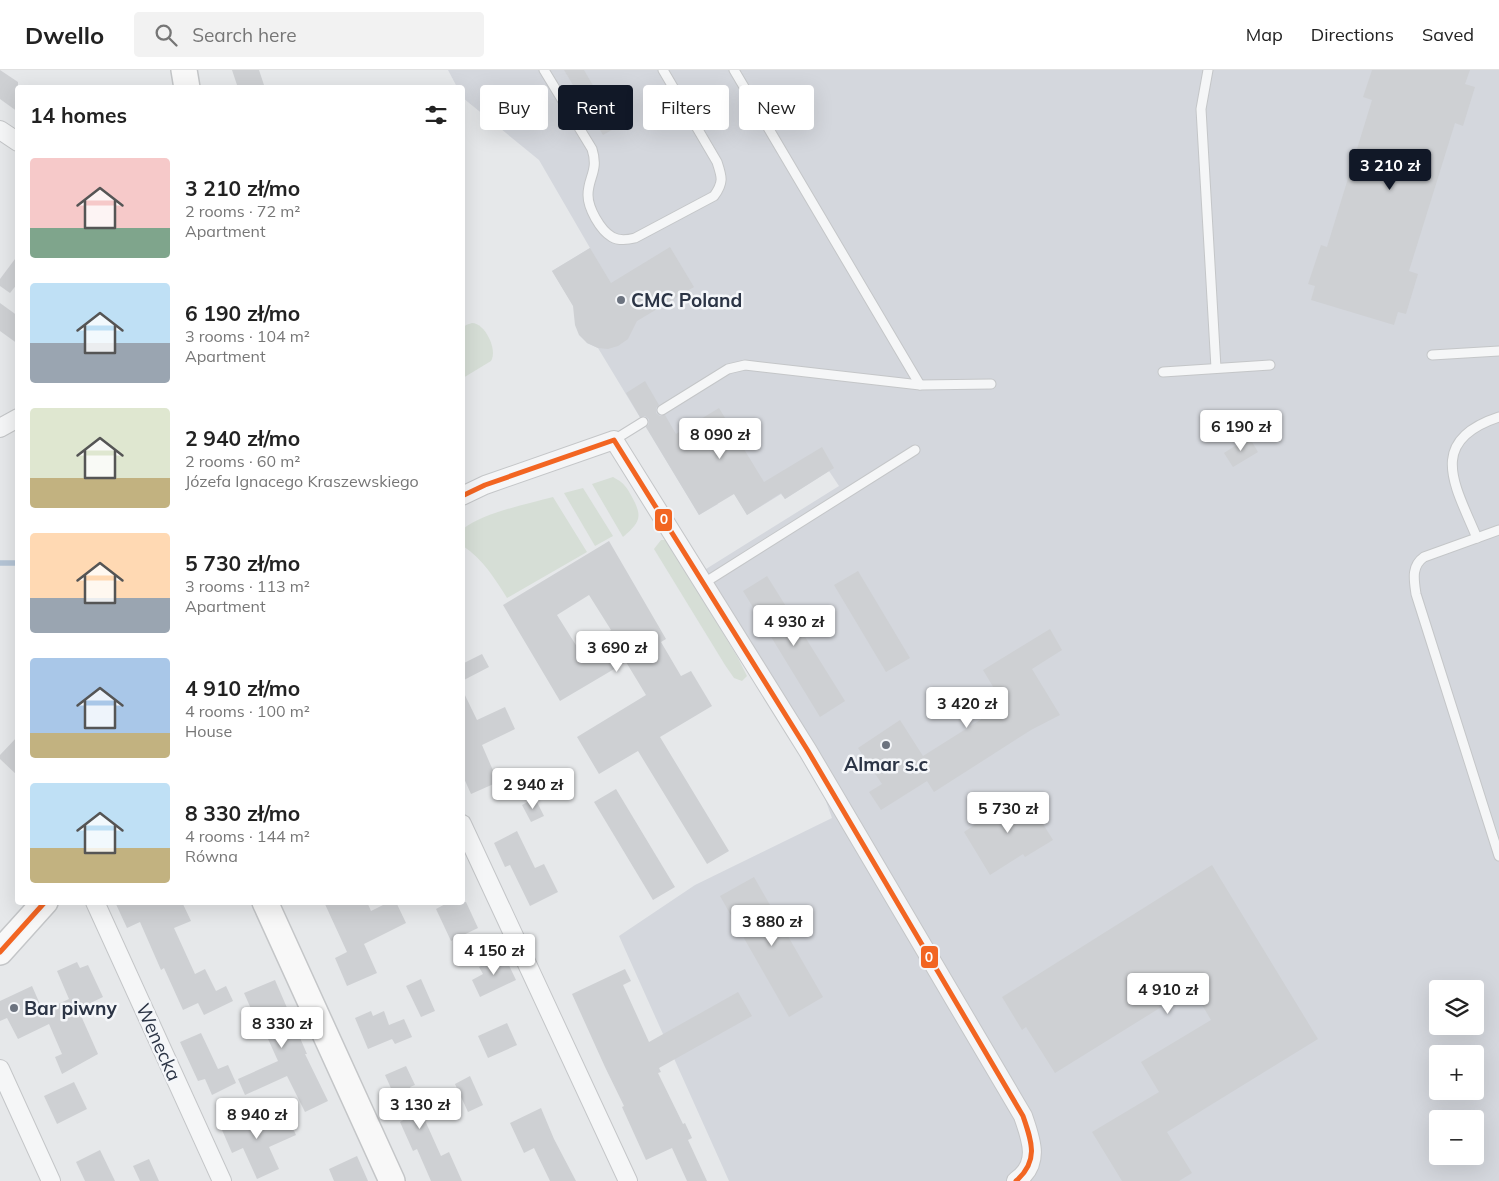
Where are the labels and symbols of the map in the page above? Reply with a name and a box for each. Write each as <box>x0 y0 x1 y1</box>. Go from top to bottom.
pin: 3 210 zł <box>1338 148 1442 191</box>
place label: CMC Poland <box>631 288 742 312</box>
marker: CMC Poland <box>615 294 627 306</box>
pin: 6 190 zł <box>1189 410 1293 452</box>
pin: 8 090 zł <box>668 418 772 460</box>
line badge: 0 <box>654 508 673 532</box>
text: 0 <box>660 510 668 528</box>
pin: 4 930 zł <box>742 604 846 647</box>
pin: 3 690 zł <box>565 630 669 673</box>
pin: 3 420 zł <box>915 686 1019 729</box>
marker: Almar s.c <box>880 739 892 751</box>
place label: Almar s.c <box>844 752 928 776</box>
pin: 2 940 zł <box>481 768 585 810</box>
pin: 5 730 zł <box>956 792 1060 834</box>
pin: 3 880 zł <box>720 904 824 947</box>
pin: 4 150 zł <box>442 934 546 976</box>
line badge: 0 <box>920 945 939 969</box>
text: 0 <box>925 948 933 966</box>
pin: 4 910 zł <box>1116 972 1220 1015</box>
place label: Bar piwny <box>24 996 117 1020</box>
street label: Wenecka <box>131 1000 187 1084</box>
marker: Bar piwny <box>8 1002 20 1014</box>
pin: 8 330 zł <box>230 1006 334 1049</box>
pin: 3 130 zł <box>368 1088 472 1130</box>
pin: 8 940 zł <box>205 1098 309 1140</box>

